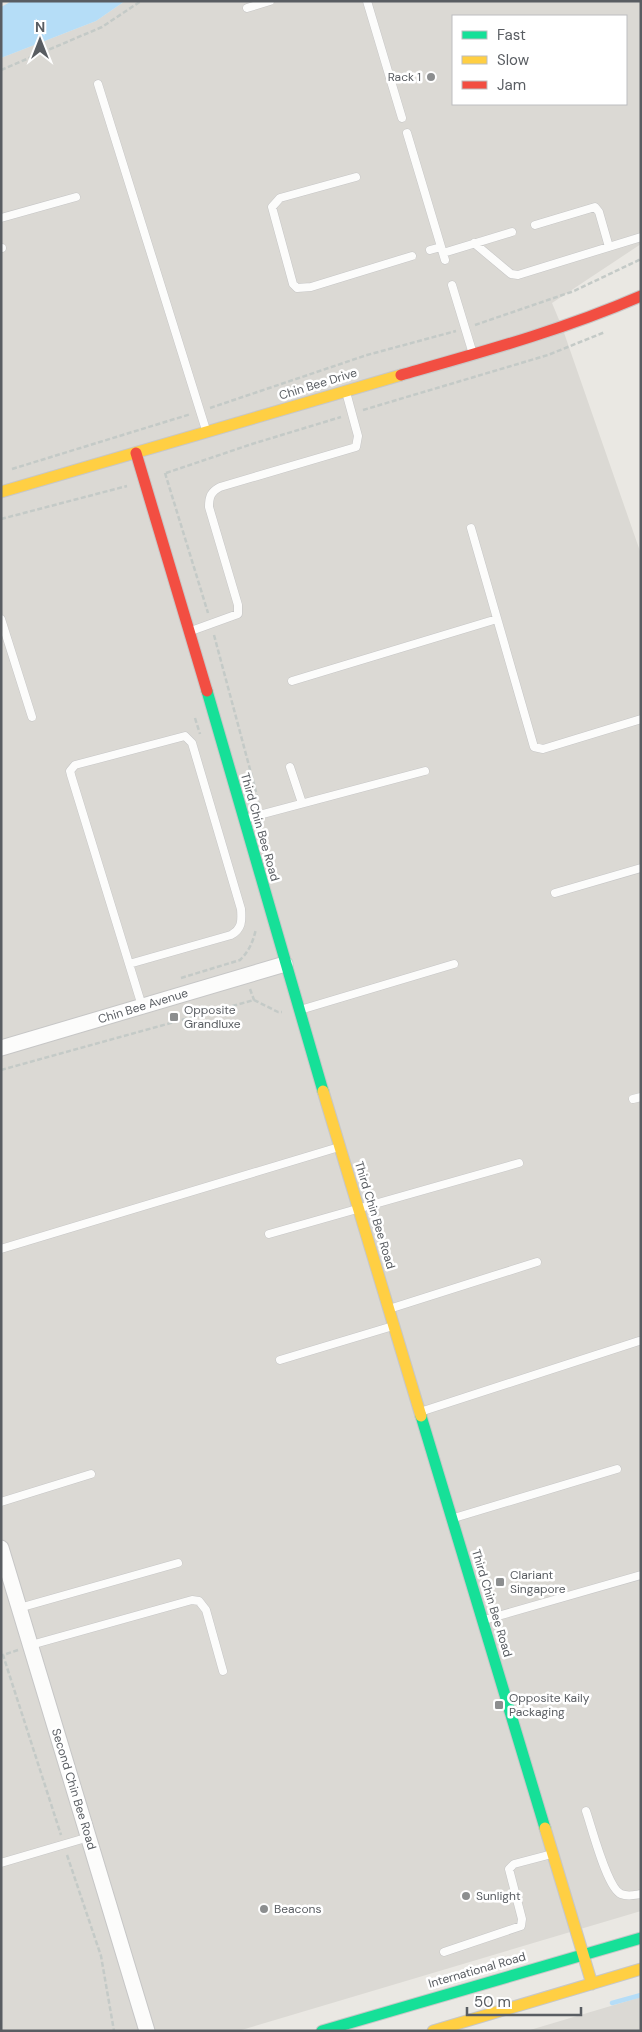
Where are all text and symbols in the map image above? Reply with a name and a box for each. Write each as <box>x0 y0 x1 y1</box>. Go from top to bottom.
north arrow <box>15 15 65 65</box>
legend <box>452 15 627 105</box>
text: N <box>35 18 45 36</box>
text: Fast <box>497 25 526 45</box>
text: Slow <box>497 50 530 70</box>
place label: Rack 1 <box>388 69 421 85</box>
marker: Rack 1 <box>425 71 437 83</box>
text: Jam <box>497 75 526 95</box>
street label: Chin Bee Drive <box>277 364 359 403</box>
street label: Third Chin Bee Road <box>237 771 283 883</box>
street label: Chin Bee Avenue <box>96 985 190 1027</box>
place label: Opposite Grandluxe <box>184 1002 241 1032</box>
marker: Opposite Grandluxe <box>168 1011 180 1023</box>
street label: Third Chin Bee Road <box>351 1159 399 1271</box>
street label: Third Chin Bee Road <box>468 1547 516 1659</box>
place label: Clariant Singapore <box>510 1567 566 1597</box>
marker: Clariant Singapore <box>494 1576 506 1588</box>
place label: Opposite Kaily Packaging <box>509 1690 590 1720</box>
marker: Opposite Kaily Packaging <box>493 1699 505 1711</box>
street label: Second Chin Bee Road <box>48 1726 100 1852</box>
place label: Sunlight <box>476 1888 521 1904</box>
marker: Sunlight <box>460 1890 472 1902</box>
place label: Beacons <box>274 1901 321 1917</box>
marker: Beacons <box>258 1903 270 1915</box>
street label: International Road <box>426 1948 528 1992</box>
scale bar <box>467 1984 581 2016</box>
text: 50 m <box>474 1992 511 2012</box>

